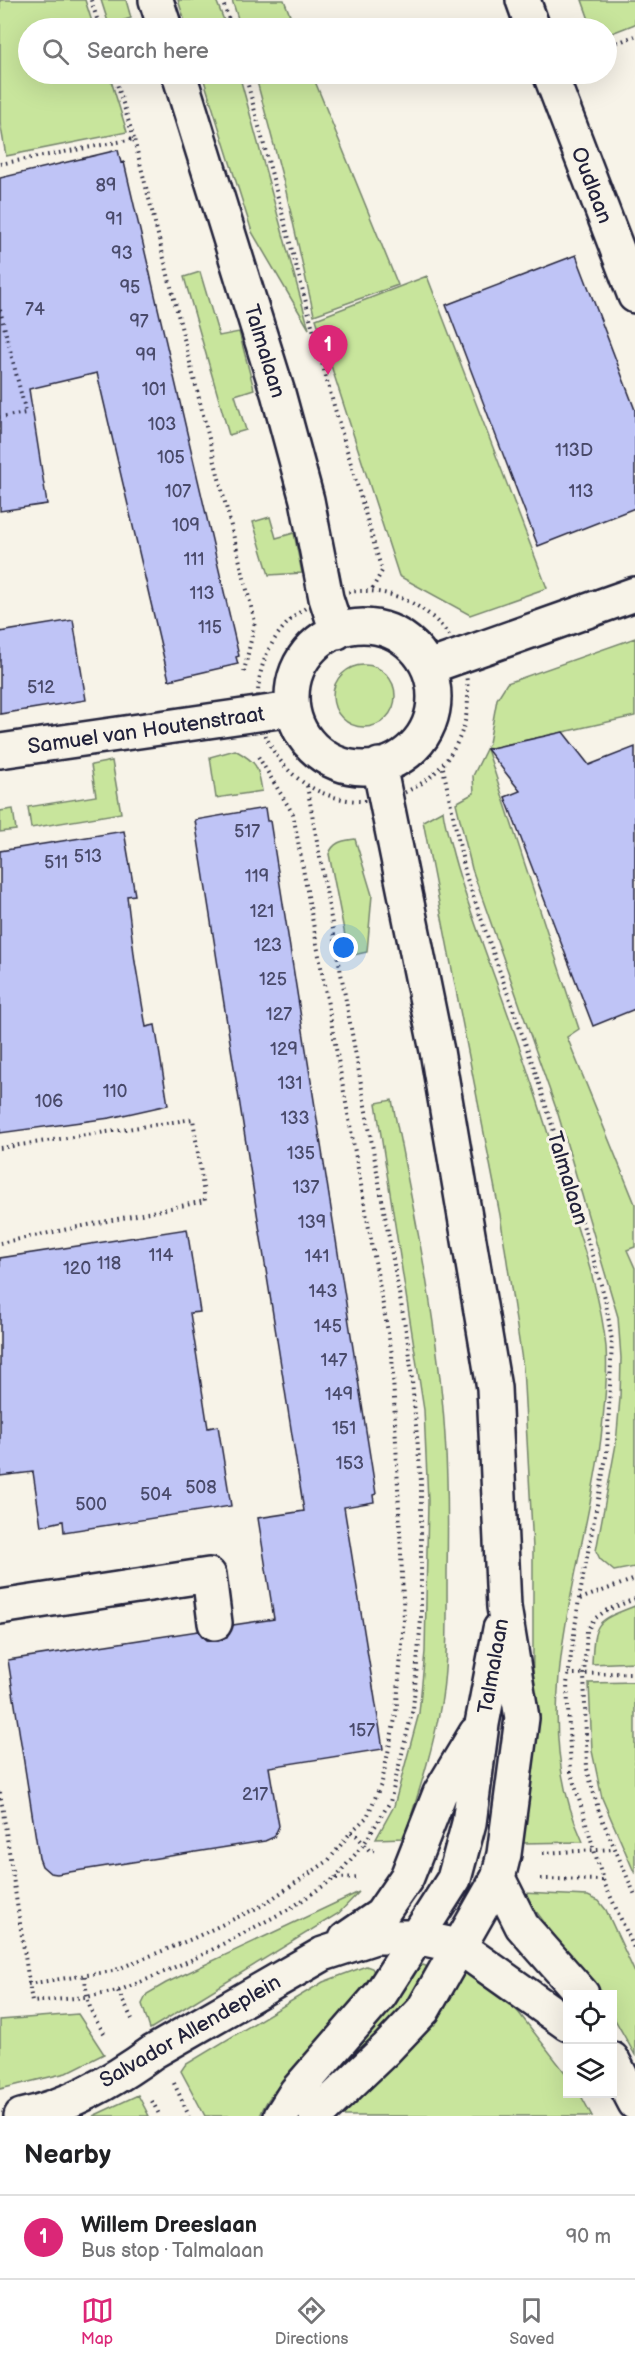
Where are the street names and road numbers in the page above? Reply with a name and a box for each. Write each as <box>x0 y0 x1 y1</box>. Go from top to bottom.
street label: Oudlaan <box>566 143 618 227</box>
street label: Talmalaan <box>238 301 291 401</box>
street label: Samuel van Houtenstraat <box>26 701 267 759</box>
street label: Talmalaan <box>541 1128 594 1228</box>
street label: Talmalaan <box>473 1616 514 1716</box>
street label: Salvador Allendeplein <box>95 1969 285 2094</box>

